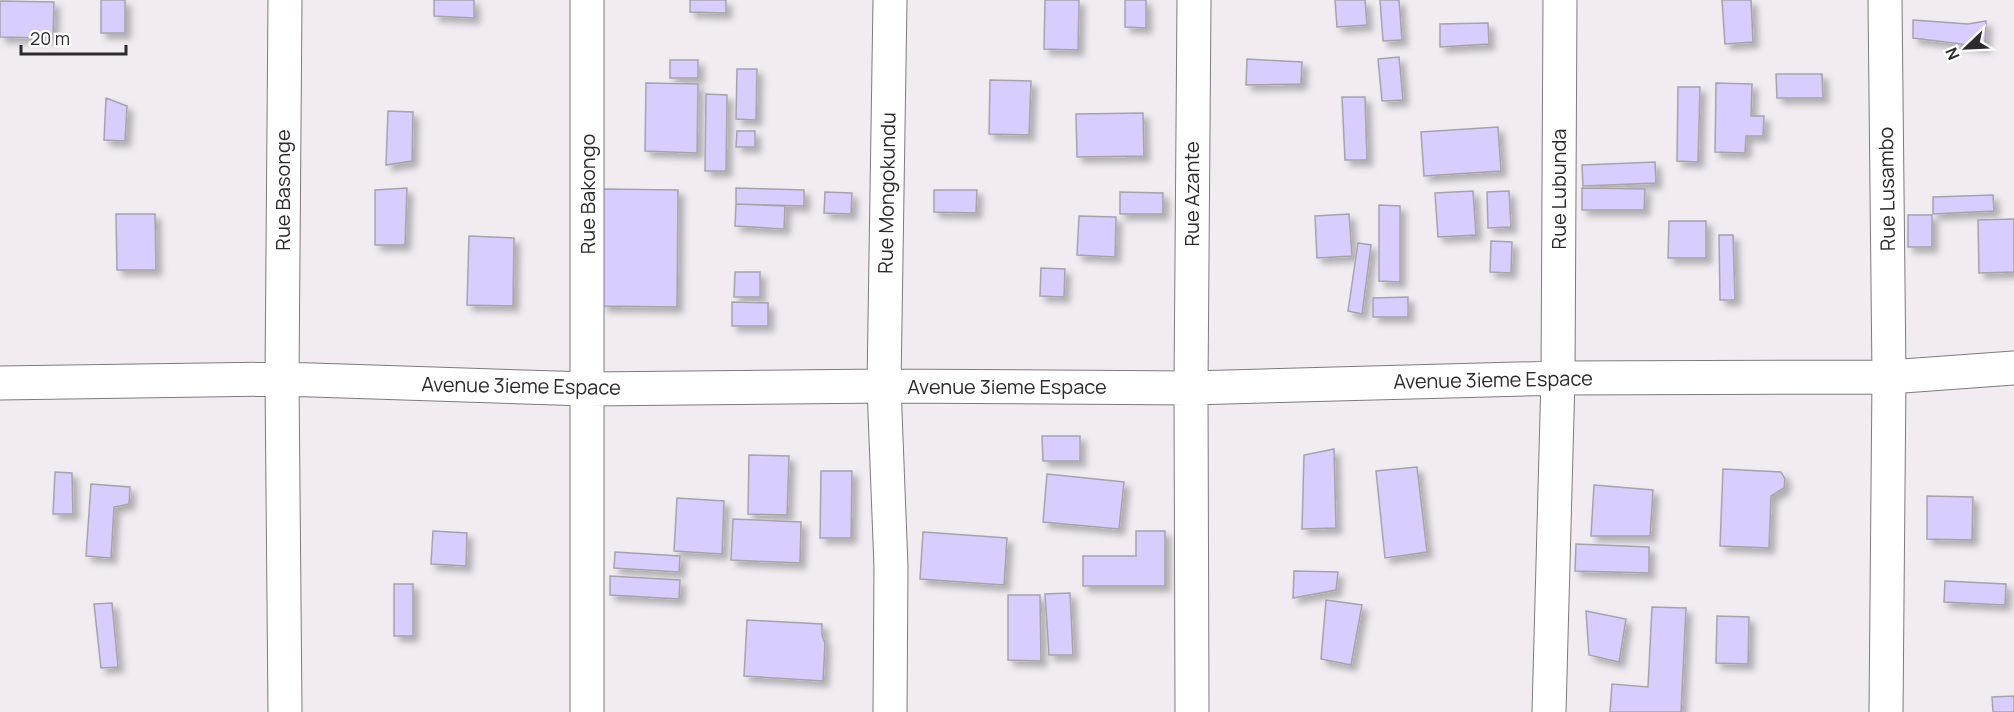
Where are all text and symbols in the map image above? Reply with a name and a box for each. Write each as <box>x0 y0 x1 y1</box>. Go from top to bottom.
scale bar <box>21 18 126 56</box>
north arrow <box>1936 18 1996 78</box>
text: 20 m <box>30 26 70 50</box>
text: N <box>1940 44 1965 63</box>
street label: Rue Mongokundu <box>872 112 901 274</box>
street label: Rue Lusambo <box>1872 126 1901 251</box>
street label: Rue Basonge <box>269 129 296 251</box>
street label: Rue Lubunda <box>1545 129 1572 249</box>
street label: Rue Bakongo <box>574 134 601 254</box>
street label: Rue Azante <box>1178 141 1205 247</box>
street label: Avenue 3ieme Espace <box>1393 364 1593 395</box>
street label: Avenue 3ieme Espace <box>421 370 621 401</box>
street label: Avenue 3ieme Espace <box>907 373 1107 400</box>

